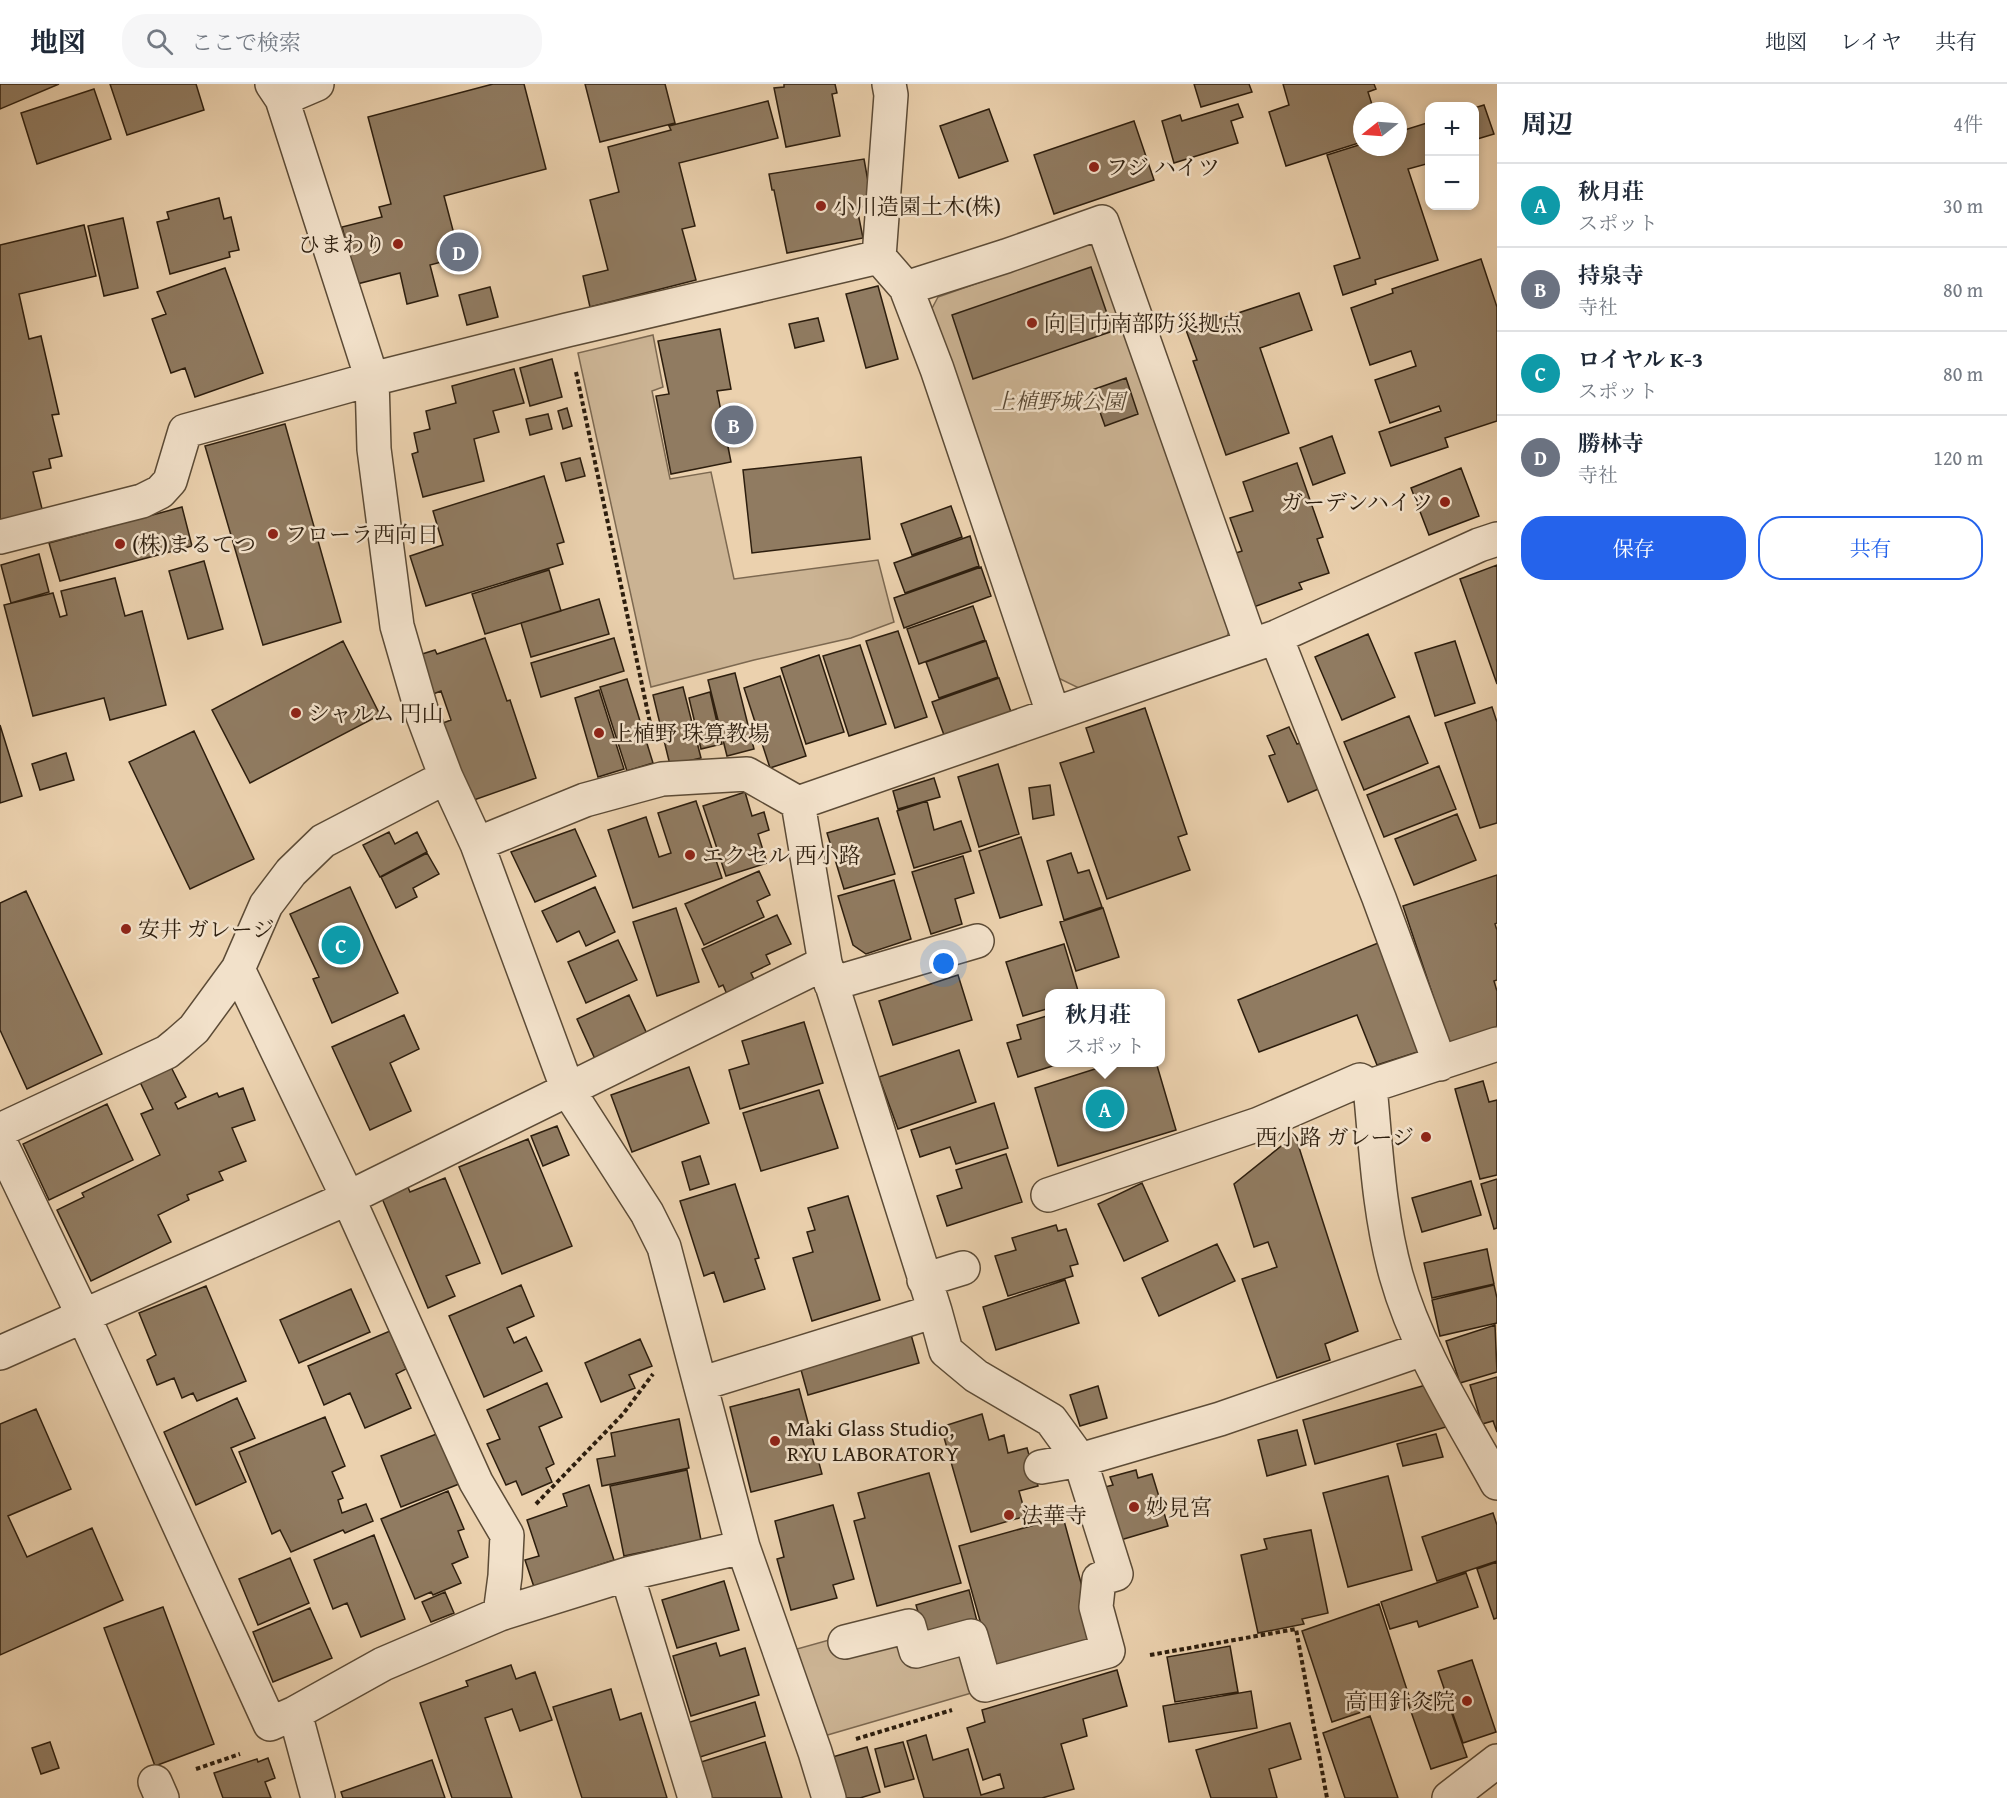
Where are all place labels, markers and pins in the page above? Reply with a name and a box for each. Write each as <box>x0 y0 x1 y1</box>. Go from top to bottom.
place label: フジ ハイツ <box>1106 151 1220 183</box>
marker: フジ ハイツ <box>1087 160 1101 174</box>
place label: 小川造園土木(株) <box>833 190 1001 222</box>
marker: 小川造園土木(株) <box>814 199 828 213</box>
place label: ひまわり <box>298 228 386 260</box>
pin: D <box>440 230 478 274</box>
marker: ひまわり <box>391 237 405 251</box>
place label: 向日市南部防災拠点 <box>1044 307 1242 339</box>
marker: 向日市南部防災拠点 <box>1025 316 1039 330</box>
pin: B <box>714 402 754 448</box>
place label: ガーデンハイツ <box>1281 486 1433 518</box>
marker: ガーデンハイツ <box>1438 495 1452 509</box>
place label: フローラ西向日 <box>285 518 439 550</box>
marker: フローラ西向日 <box>266 527 280 541</box>
place label: (株)まるてつ <box>132 528 256 560</box>
marker: (株)まるてつ <box>113 537 127 551</box>
place label: シャルム 円山 <box>308 697 444 729</box>
marker: シャルム 円山 <box>289 706 303 720</box>
place label: 上植野 珠算教場 <box>611 717 770 749</box>
marker: 上植野 珠算教場 <box>592 726 606 740</box>
place label: エクセル 西小路 <box>702 839 861 871</box>
marker: エクセル 西小路 <box>683 848 697 862</box>
place label: 安井 ガレージ <box>138 913 274 945</box>
marker: 安井 ガレージ <box>119 922 133 936</box>
pin: C <box>322 922 360 968</box>
pin: A <box>1086 1086 1124 1132</box>
place label: 西小路 ガレージ <box>1256 1121 1414 1153</box>
marker: 西小路 ガレージ <box>1419 1130 1433 1144</box>
place label: Maki Glass Studio, RYU LABORATORY <box>787 1412 959 1469</box>
marker: Maki Glass Studio, RYU LABORATORY <box>768 1434 782 1448</box>
place label: 妙見宮 <box>1146 1491 1212 1523</box>
place label: 法華寺 <box>1021 1499 1087 1531</box>
marker: 妙見宮 <box>1127 1500 1141 1514</box>
marker: 法華寺 <box>1002 1508 1016 1522</box>
place label: 高田針灸院 <box>1345 1685 1455 1717</box>
marker: 高田針灸院 <box>1460 1694 1474 1708</box>

